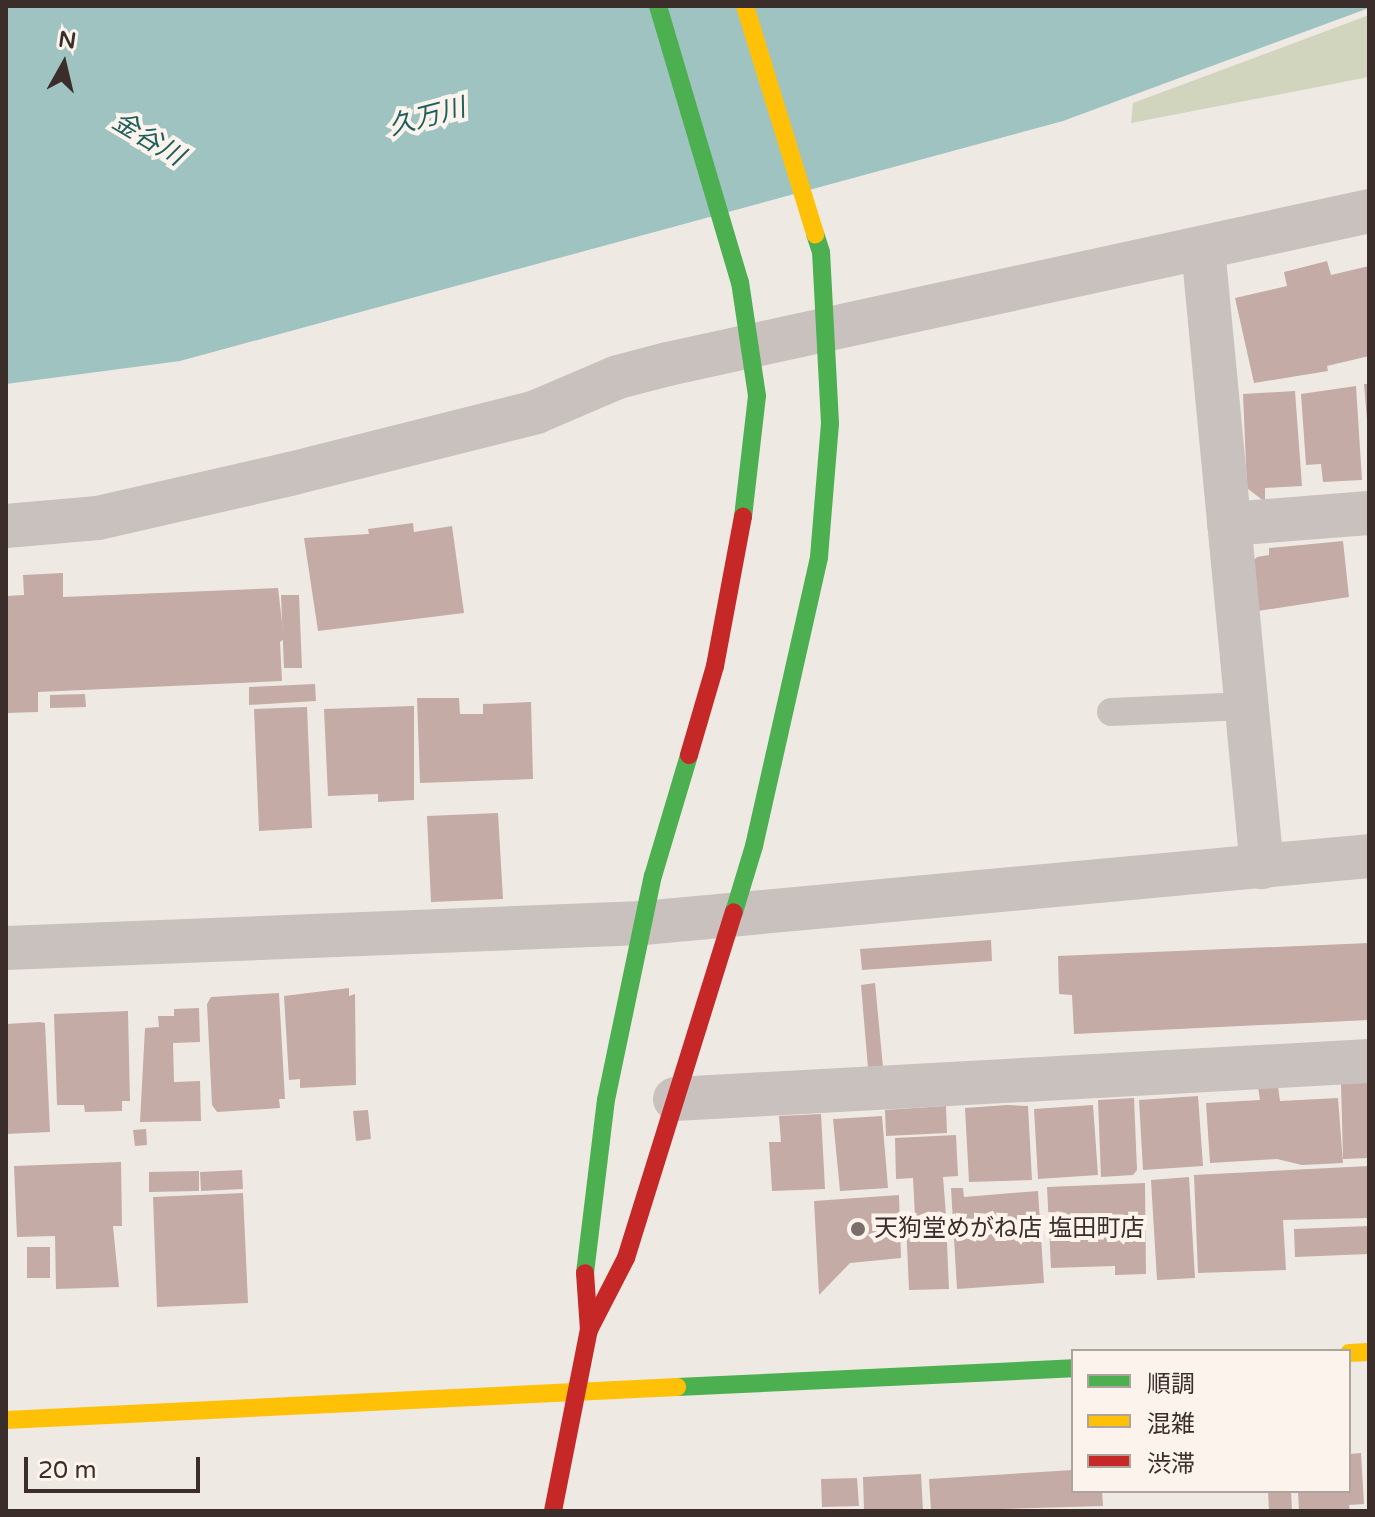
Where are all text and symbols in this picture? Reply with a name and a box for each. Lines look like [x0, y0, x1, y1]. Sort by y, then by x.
north arrow [24, 24, 104, 104]
text: N [57, 26, 78, 54]
water label: 久万川 [385, 92, 469, 142]
water label: 金谷川 [107, 106, 189, 172]
place label: 天狗堂めがね店 塩田町店 [874, 1215, 1144, 1243]
marker: 天狗堂めがね店 塩田町店 [849, 1220, 867, 1238]
legend [1071, 1349, 1351, 1493]
text: 順調 [1147, 1370, 1195, 1399]
text: 混雑 [1147, 1410, 1195, 1439]
scale bar [28, 1441, 204, 1491]
text: 渋滞 [1147, 1450, 1195, 1479]
text: 20 m [38, 1456, 96, 1485]

